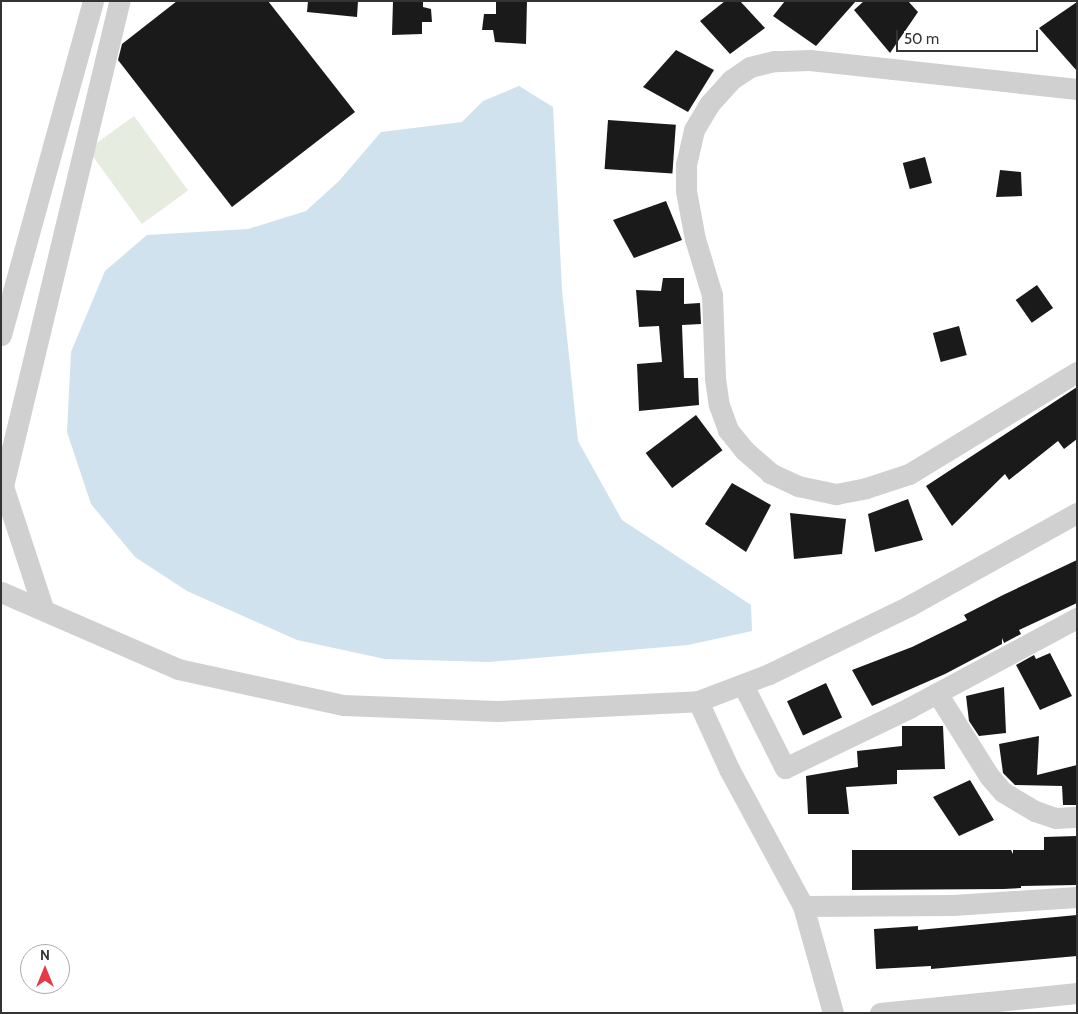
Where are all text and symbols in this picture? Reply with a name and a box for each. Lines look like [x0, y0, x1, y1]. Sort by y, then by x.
scale bar [898, 20, 1040, 52]
text: 50 m [904, 30, 939, 48]
north arrow [20, 944, 70, 994]
text: N [40, 946, 50, 964]

